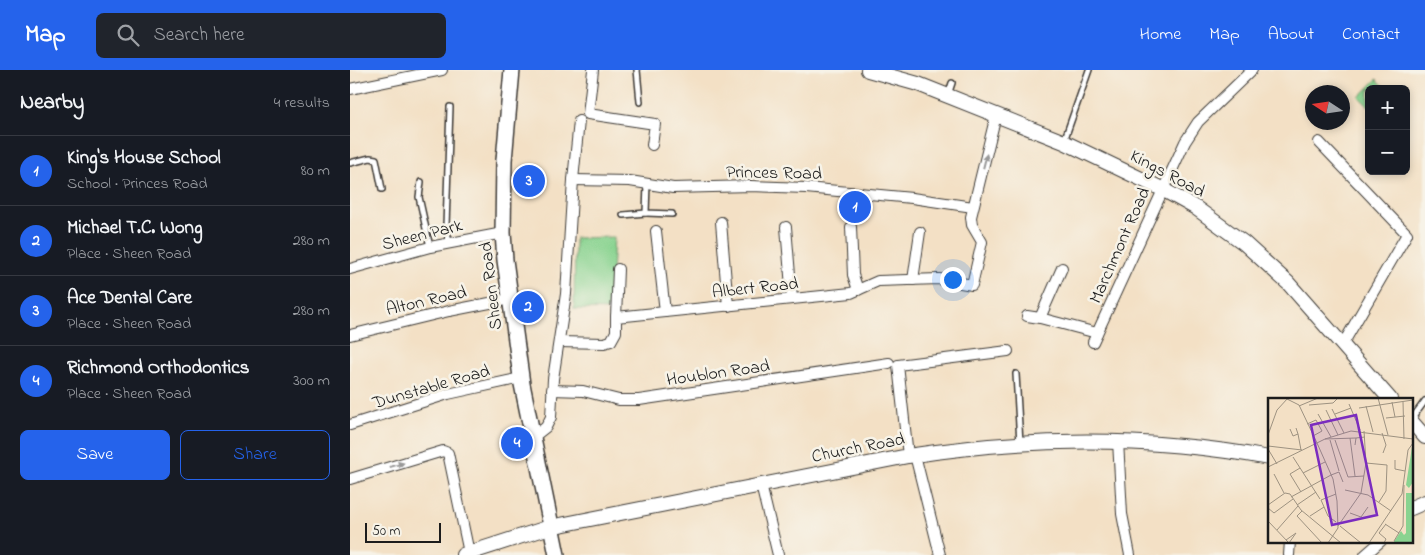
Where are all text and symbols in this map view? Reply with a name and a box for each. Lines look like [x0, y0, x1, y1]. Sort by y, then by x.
search box [96, 13, 446, 58]
text: Map [25, 18, 66, 53]
icon: search [114, 21, 142, 49]
text: Search here [154, 22, 245, 49]
text: Home [1140, 22, 1181, 48]
text: Map [1209, 22, 1240, 48]
text: About [1268, 22, 1314, 48]
text: Contact [1342, 22, 1400, 48]
north arrow [1305, 85, 1350, 130]
map controls [1365, 85, 1410, 175]
button: + [1365, 85, 1410, 130]
text: Nearby [20, 88, 84, 118]
text: 4 results [274, 91, 330, 115]
button: − [1365, 130, 1410, 175]
street label: Kings Road [1124, 144, 1209, 206]
text: King's House School [67, 145, 221, 172]
one-way arrow [981, 153, 989, 168]
text: 1 [33, 159, 39, 183]
text: 80 m [301, 159, 330, 183]
street label: Princes Road [726, 160, 822, 188]
pin: 3 [513, 162, 545, 200]
text: School · Princes Road [67, 172, 207, 196]
street label: Marchmont Road [1084, 184, 1158, 308]
pin: 1 [839, 188, 871, 226]
street label: Sheen Park [379, 213, 466, 258]
text: Michael T.C. Wong [67, 215, 202, 242]
text: 2 [32, 229, 40, 253]
text: 280 m [293, 229, 330, 253]
street label: Sheen Road [474, 240, 510, 331]
text: Place · Sheen Road [67, 242, 191, 266]
your location [940, 267, 966, 293]
street label: Albert Road [711, 272, 800, 306]
street label: Alton Road [384, 280, 469, 324]
text: Ace Dental Care [67, 285, 192, 312]
pin: 2 [512, 288, 544, 326]
text: 3 [33, 299, 39, 323]
text: 280 m [293, 299, 330, 323]
text: Place · Sheen Road [67, 312, 191, 336]
street label: Houblon Road [665, 354, 772, 394]
text: Richmond Orthodontics [67, 355, 249, 382]
street label: Dunstable Road [369, 359, 493, 417]
text: 4 [33, 369, 39, 393]
text: 300 m [293, 369, 330, 393]
text: Place · Sheen Road [67, 382, 191, 406]
inset map [1268, 398, 1412, 542]
pin: 4 [501, 424, 533, 462]
street label: Church Road [810, 427, 907, 471]
button: Save [20, 430, 170, 480]
button: Share [180, 430, 330, 480]
one-way arrow [389, 460, 404, 468]
scale bar [365, 520, 441, 543]
text: 50 m [372, 521, 400, 542]

